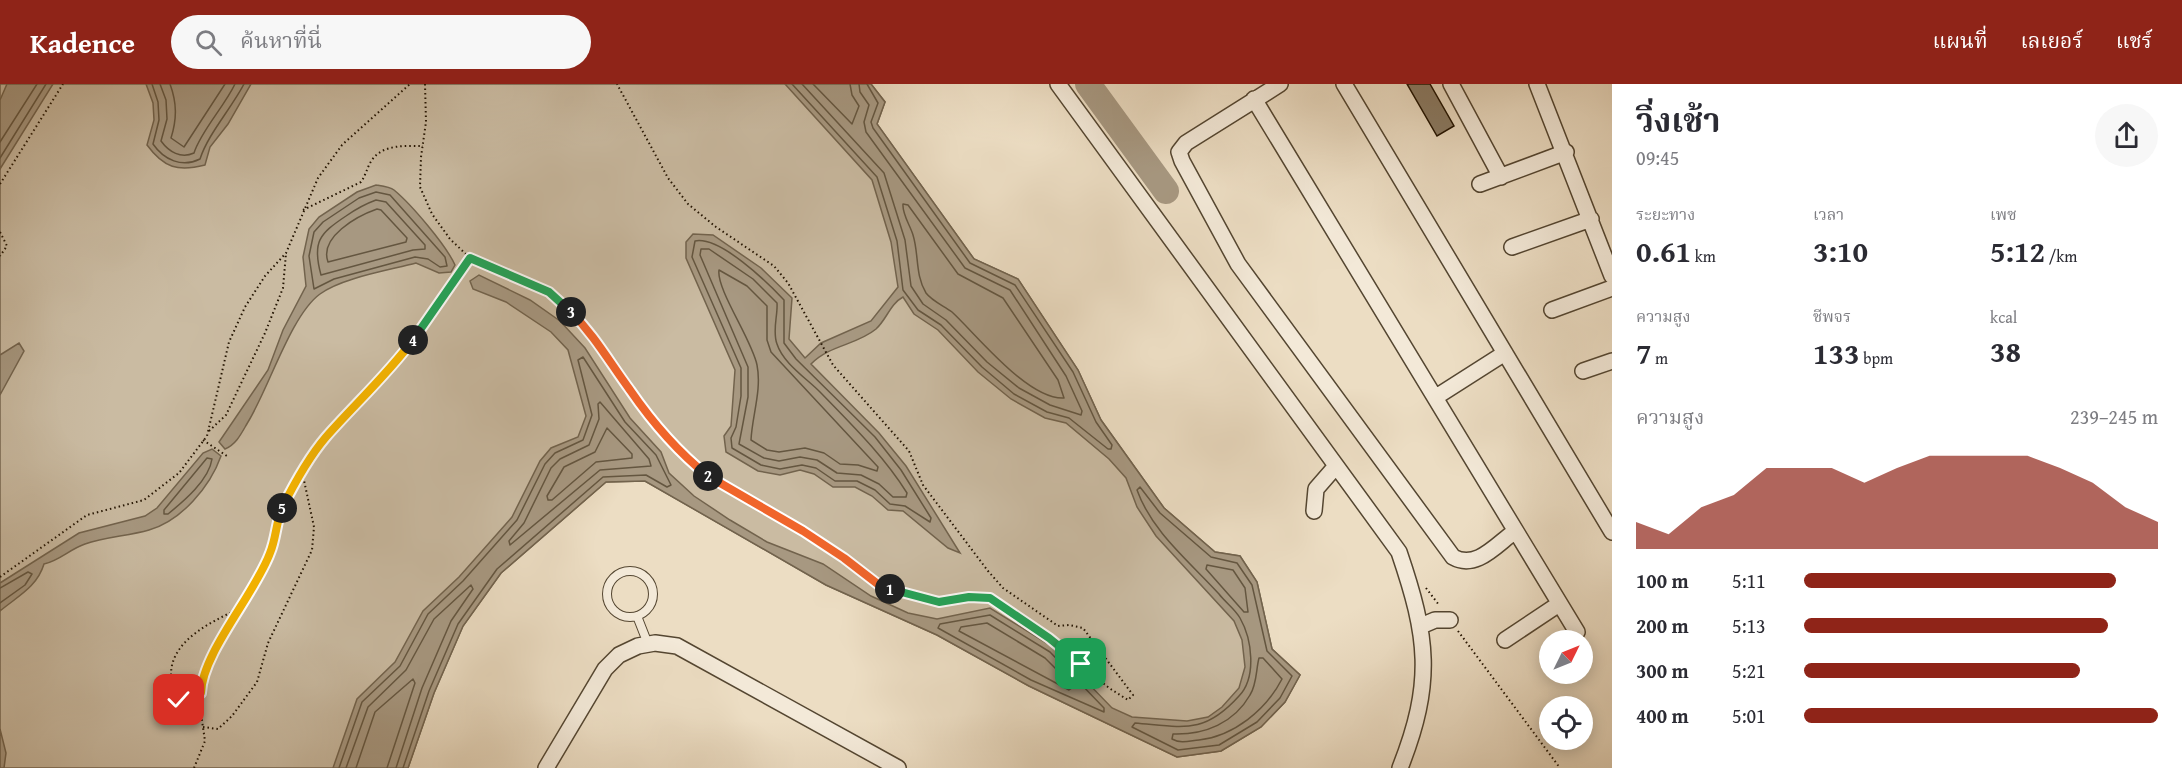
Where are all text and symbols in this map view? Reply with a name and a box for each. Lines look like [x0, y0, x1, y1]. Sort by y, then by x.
search box [171, 15, 591, 69]
text: Kadence [30, 22, 135, 63]
text: ค้นหาที่นี่ [240, 24, 322, 56]
text: แผนที่ [1933, 25, 1988, 56]
text: เลเยอร์ [2021, 25, 2083, 56]
text: แชร์ [2116, 25, 2152, 56]
icon: search [192, 26, 225, 59]
text: วิ่งเช้า [1636, 96, 1721, 144]
button: share [2095, 104, 2158, 167]
text: 09:45 [1636, 143, 1679, 172]
text: ระยะทาง [1636, 202, 1695, 226]
text: เวลา [1813, 202, 1844, 226]
text: เพซ [1990, 202, 2017, 226]
text: 0.61 [1636, 229, 1691, 273]
text: 3:10 [1813, 229, 1868, 273]
text: 5:12 [1990, 229, 2045, 273]
text: km [1691, 244, 1716, 268]
text: /km [2045, 244, 2077, 268]
pin: 3 [556, 297, 586, 327]
text: 3 [567, 300, 575, 324]
text: ความสูง [1636, 304, 1691, 328]
text: ชีพจร [1813, 304, 1851, 328]
text: kcal [1990, 305, 2017, 329]
pin: 4 [398, 325, 428, 355]
text: 4 [409, 328, 417, 352]
text: 38 [1990, 329, 2021, 373]
text: 7 [1636, 331, 1652, 375]
text: 133 [1813, 331, 1860, 375]
text: m [1652, 346, 1668, 370]
text: bpm [1860, 346, 1893, 370]
text: ความสูง [1636, 402, 1704, 431]
text: 239–245 m [2070, 402, 2158, 431]
pin: 2 [693, 461, 723, 491]
text: 2 [704, 464, 712, 488]
pin: 5 [267, 493, 297, 523]
text: 5 [278, 496, 286, 520]
text: 100 m [1636, 566, 1689, 595]
text: 5:11 [1732, 566, 1766, 595]
pin: 1 [875, 574, 905, 604]
text: 1 [886, 577, 894, 601]
text: 200 m [1636, 611, 1689, 640]
text: 5:13 [1732, 611, 1766, 640]
north arrow [1539, 630, 1593, 684]
map controls [1539, 630, 1593, 750]
pin [1055, 638, 1106, 689]
icon: arrive [1064, 647, 1097, 680]
text: 300 m [1636, 656, 1689, 685]
text: 5:21 [1732, 656, 1766, 685]
pin [153, 674, 204, 725]
icon: check [162, 683, 195, 716]
button: locate [1539, 696, 1593, 750]
text: 400 m [1636, 701, 1689, 730]
text: 5:01 [1732, 701, 1766, 730]

